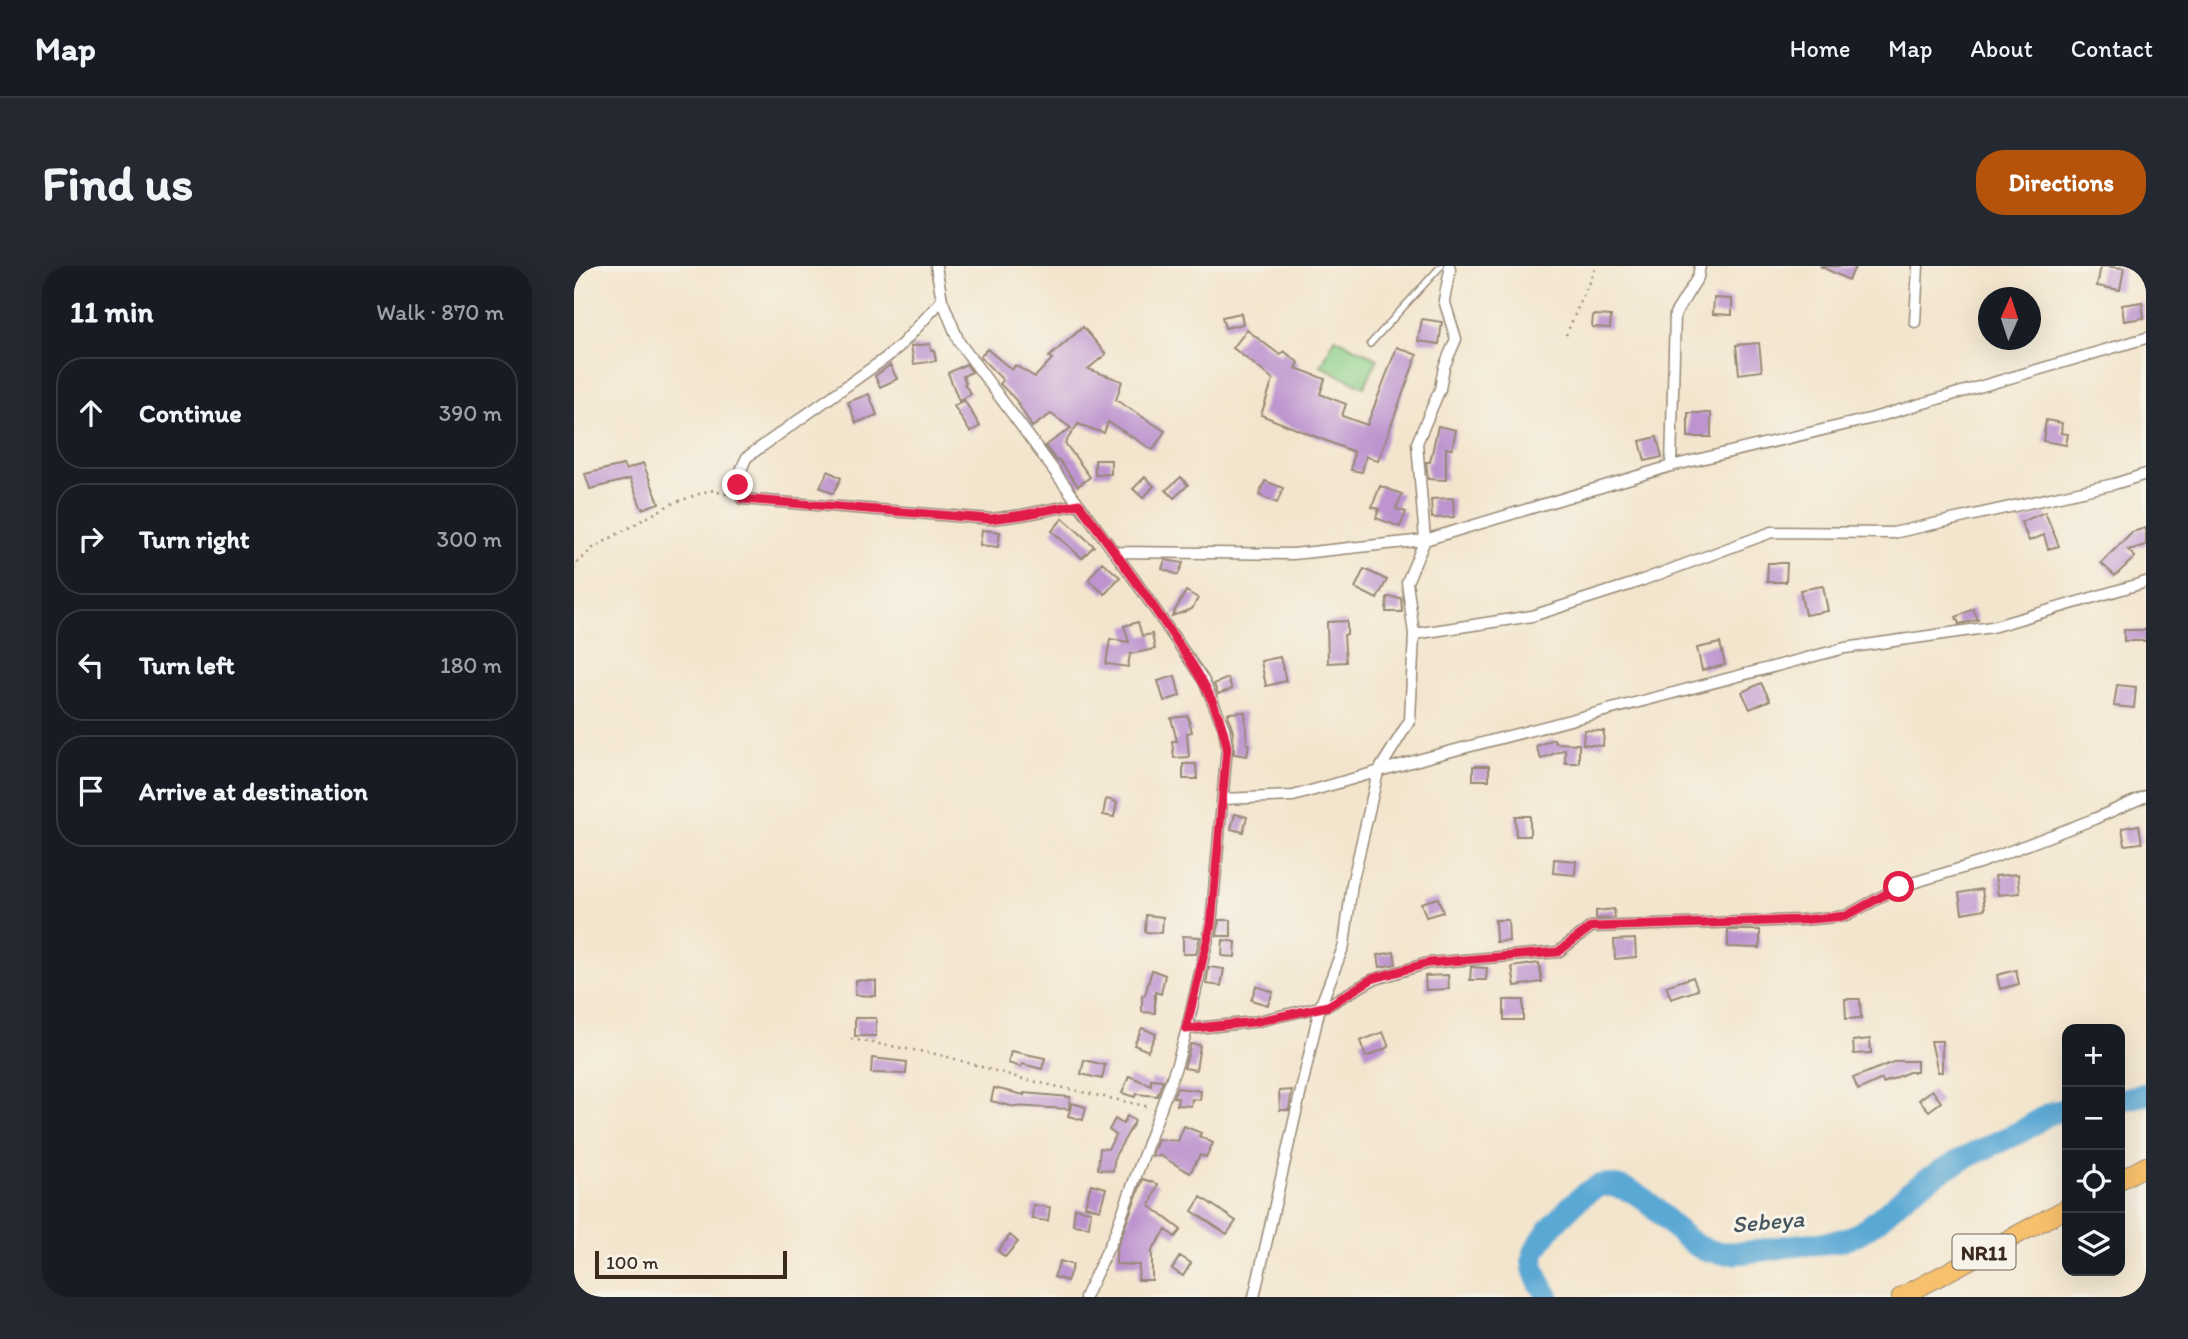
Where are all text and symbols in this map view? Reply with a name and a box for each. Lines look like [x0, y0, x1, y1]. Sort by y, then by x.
text: Map [35, 29, 96, 68]
text: Home [1790, 34, 1850, 63]
text: Map [1888, 34, 1932, 63]
text: About [1970, 34, 2033, 63]
text: Contact [2071, 34, 2153, 63]
button: Directions [1976, 150, 2146, 215]
text: Find us [42, 153, 193, 212]
north arrow [1978, 287, 2041, 350]
text: 11 min [70, 293, 154, 330]
text: Walk · 870 m [376, 298, 504, 326]
icon: ahead [72, 394, 110, 432]
text: Continue [139, 397, 242, 429]
text: 390 m [439, 399, 502, 427]
route end [722, 469, 753, 500]
icon: right [72, 520, 110, 558]
text: Turn right [139, 523, 250, 555]
text: 300 m [437, 525, 502, 553]
icon: left [72, 646, 110, 684]
text: Turn left [139, 649, 235, 681]
text: 180 m [440, 651, 502, 679]
icon: arrive [72, 772, 110, 810]
text: Arrive at destination [139, 775, 368, 807]
route start [1883, 871, 1914, 902]
map controls [2062, 1024, 2125, 1276]
button: + [2062, 1024, 2125, 1087]
button: − [2062, 1087, 2125, 1150]
button: locate [2062, 1150, 2125, 1213]
water label: Sebeya [1731, 1203, 1806, 1239]
button: layers [2062, 1213, 2125, 1276]
road number: NR11 [1952, 1234, 2016, 1270]
scale bar [595, 1248, 788, 1280]
text: 100 m [606, 1251, 658, 1274]

